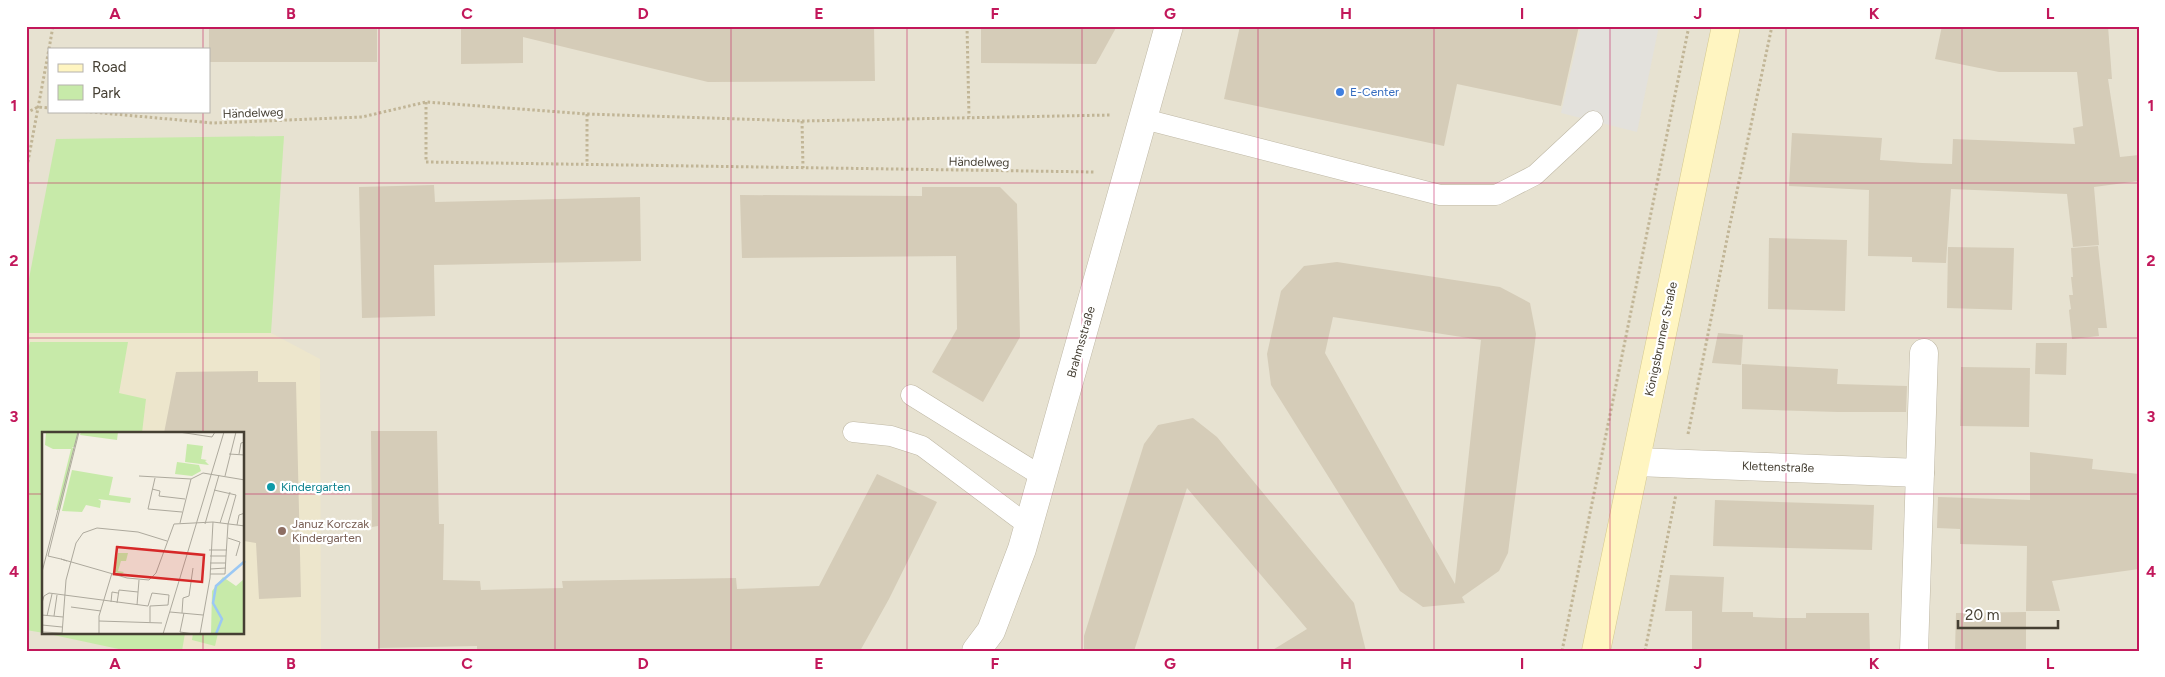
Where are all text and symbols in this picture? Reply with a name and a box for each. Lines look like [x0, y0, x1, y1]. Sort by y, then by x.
text: A [109, 4, 121, 23]
text: B [286, 4, 296, 23]
text: C [461, 4, 473, 23]
text: D [637, 4, 649, 23]
text: E [814, 4, 824, 23]
text: F [991, 4, 1000, 23]
text: G [1164, 4, 1176, 23]
text: H [1340, 4, 1352, 23]
text: I [1520, 4, 1524, 23]
text: J [1694, 4, 1702, 23]
text: K [1869, 4, 1880, 23]
text: L [2046, 4, 2055, 23]
legend [48, 48, 210, 112]
text: Road [92, 58, 127, 76]
text: Park [92, 84, 121, 102]
place label: E-Center [1350, 85, 1399, 99]
marker: E-Center [1334, 86, 1346, 98]
text: 1 [11, 96, 17, 115]
text: 1 [2148, 96, 2154, 115]
street label: Händelweg [222, 105, 284, 121]
street label: Händelweg [948, 154, 1010, 170]
text: 2 [9, 251, 19, 270]
text: 2 [2146, 251, 2156, 270]
street label: Königsbrunner Straße [1642, 280, 1680, 397]
street label: Brahmsstraße [1064, 304, 1098, 379]
text: 3 [10, 407, 19, 426]
text: 3 [2147, 407, 2156, 426]
inset map [42, 432, 245, 634]
street label: Klettenstraße [1742, 459, 1815, 475]
place label: Kindergarten [281, 480, 351, 494]
marker: Kindergarten [265, 481, 277, 493]
place label: Januz Korczak Kindergarten [292, 517, 369, 545]
marker: Januz Korczak Kindergarten [276, 525, 288, 537]
text: 4 [9, 562, 19, 581]
text: 4 [2146, 562, 2156, 581]
scale bar [1958, 597, 2058, 629]
text: 20 m [1965, 606, 1999, 624]
text: A [109, 654, 121, 673]
text: B [286, 654, 296, 673]
text: C [461, 654, 473, 673]
text: D [637, 654, 649, 673]
text: E [814, 654, 824, 673]
text: F [991, 654, 1000, 673]
text: G [1164, 654, 1176, 673]
text: H [1340, 654, 1352, 673]
text: I [1520, 654, 1524, 673]
text: J [1694, 654, 1702, 673]
text: K [1869, 654, 1880, 673]
text: L [2046, 654, 2055, 673]

